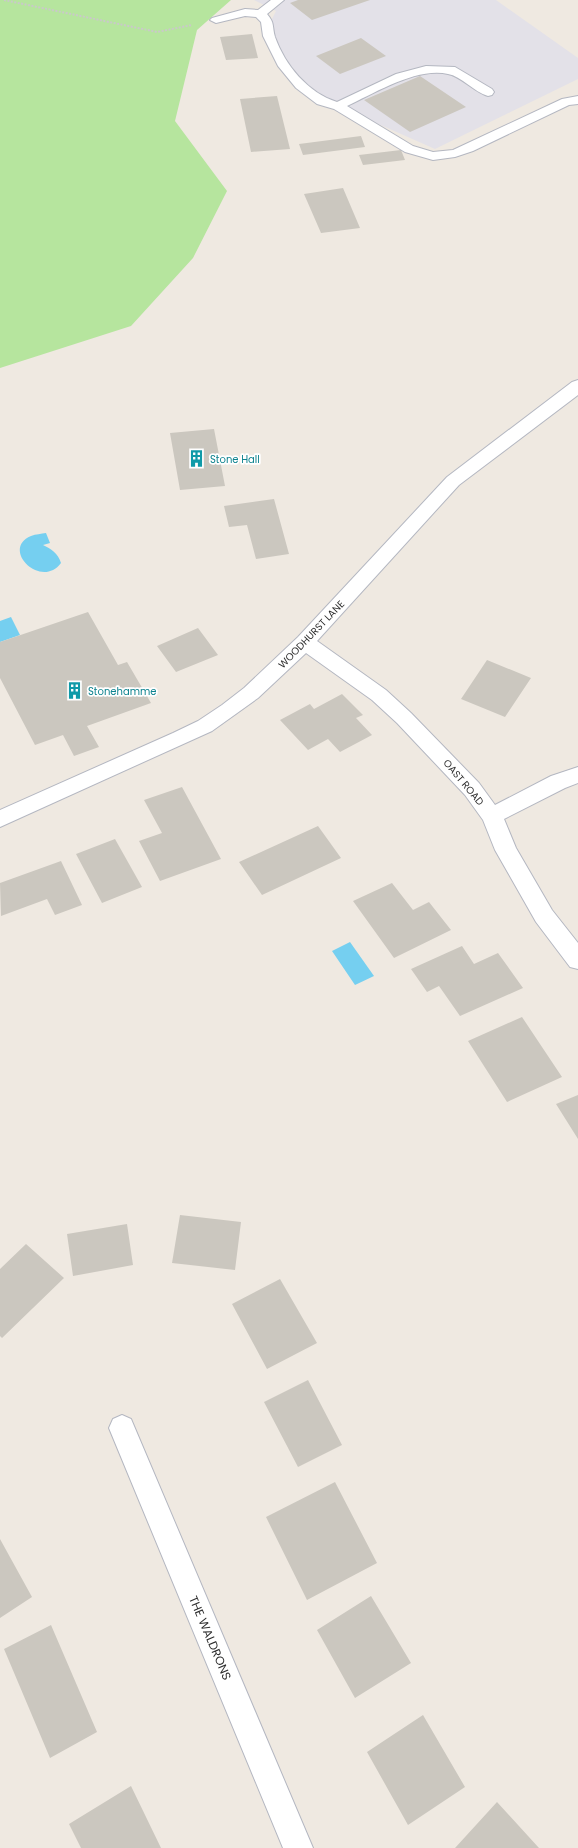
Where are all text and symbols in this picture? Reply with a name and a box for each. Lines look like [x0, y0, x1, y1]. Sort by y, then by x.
building icon: Stone Hall [187, 449, 207, 469]
place label: Stone Hall [210, 452, 260, 467]
street label: WOODHURST LANE [275, 597, 348, 672]
building icon: Stonehamme [65, 681, 85, 701]
place label: Stonehamme [88, 684, 156, 699]
street label: OAST ROAD [440, 756, 487, 809]
street label: THE WALDRONS [185, 1593, 236, 1682]

